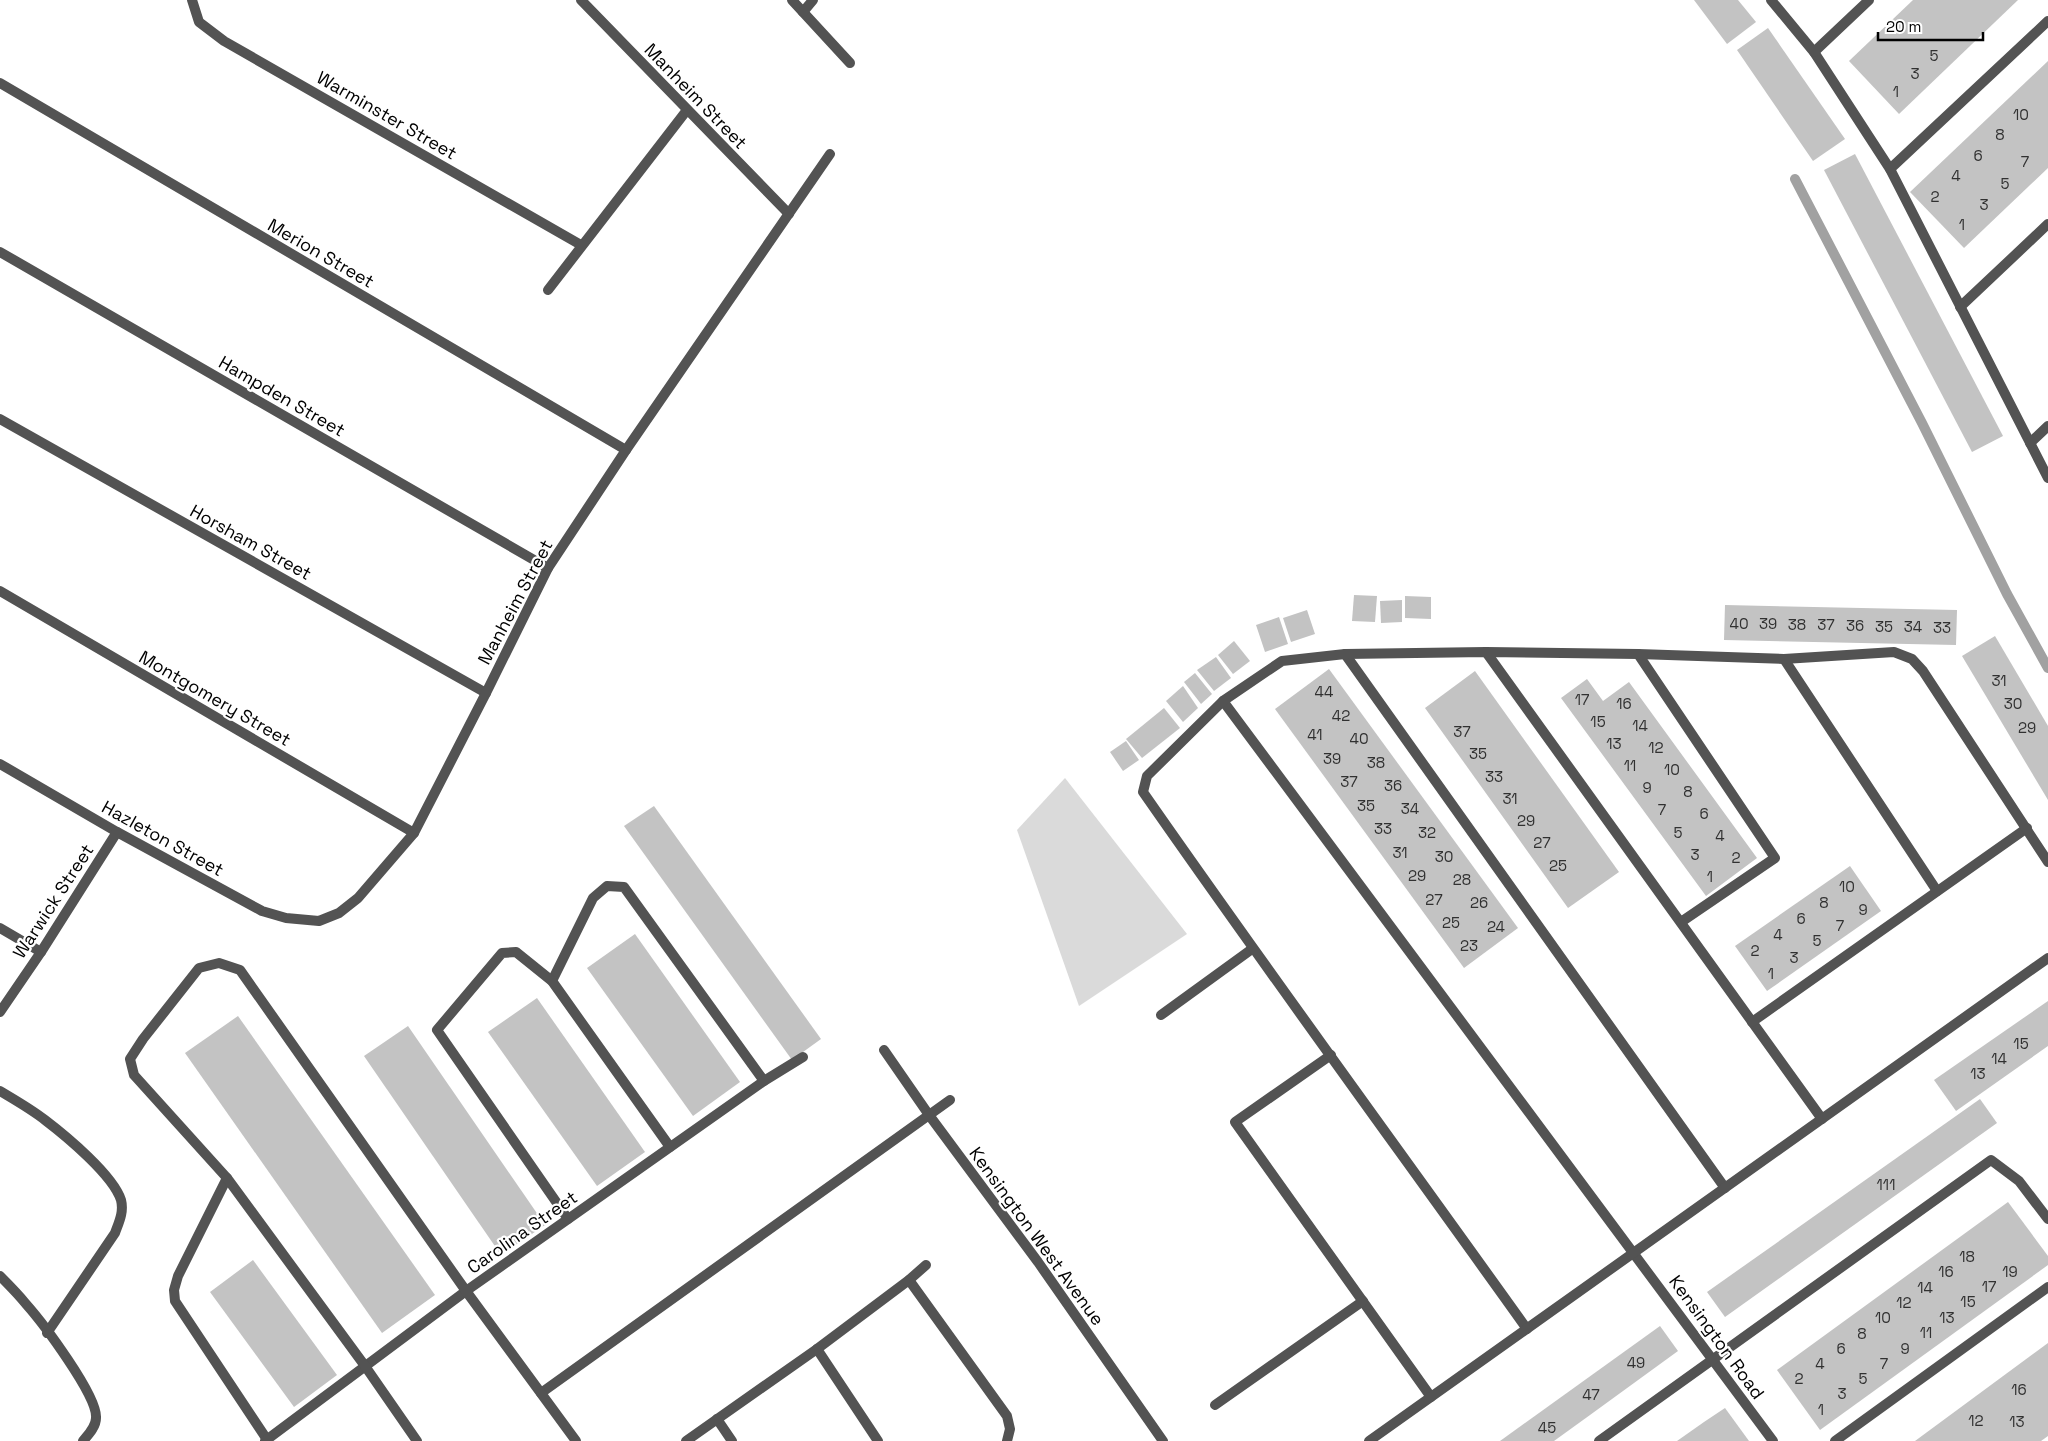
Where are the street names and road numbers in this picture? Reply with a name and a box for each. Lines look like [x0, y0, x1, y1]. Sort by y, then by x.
street label: Manheim Street [640, 38, 752, 154]
street label: Warminster Street [313, 66, 461, 164]
street label: Merion Street [264, 213, 378, 293]
street label: Hampden Street [215, 351, 349, 441]
street label: Horsham Street [186, 499, 316, 585]
street label: Manheim Street [472, 536, 558, 668]
street label: Montgomery Street [135, 645, 295, 751]
street label: Hazleton Street [98, 795, 228, 881]
street label: Warwick Street [8, 840, 98, 962]
street label: Kensington West Avenue [964, 1142, 1110, 1330]
street label: Carolina Street [462, 1185, 582, 1279]
street label: Kensington Road [1664, 1270, 1770, 1404]

